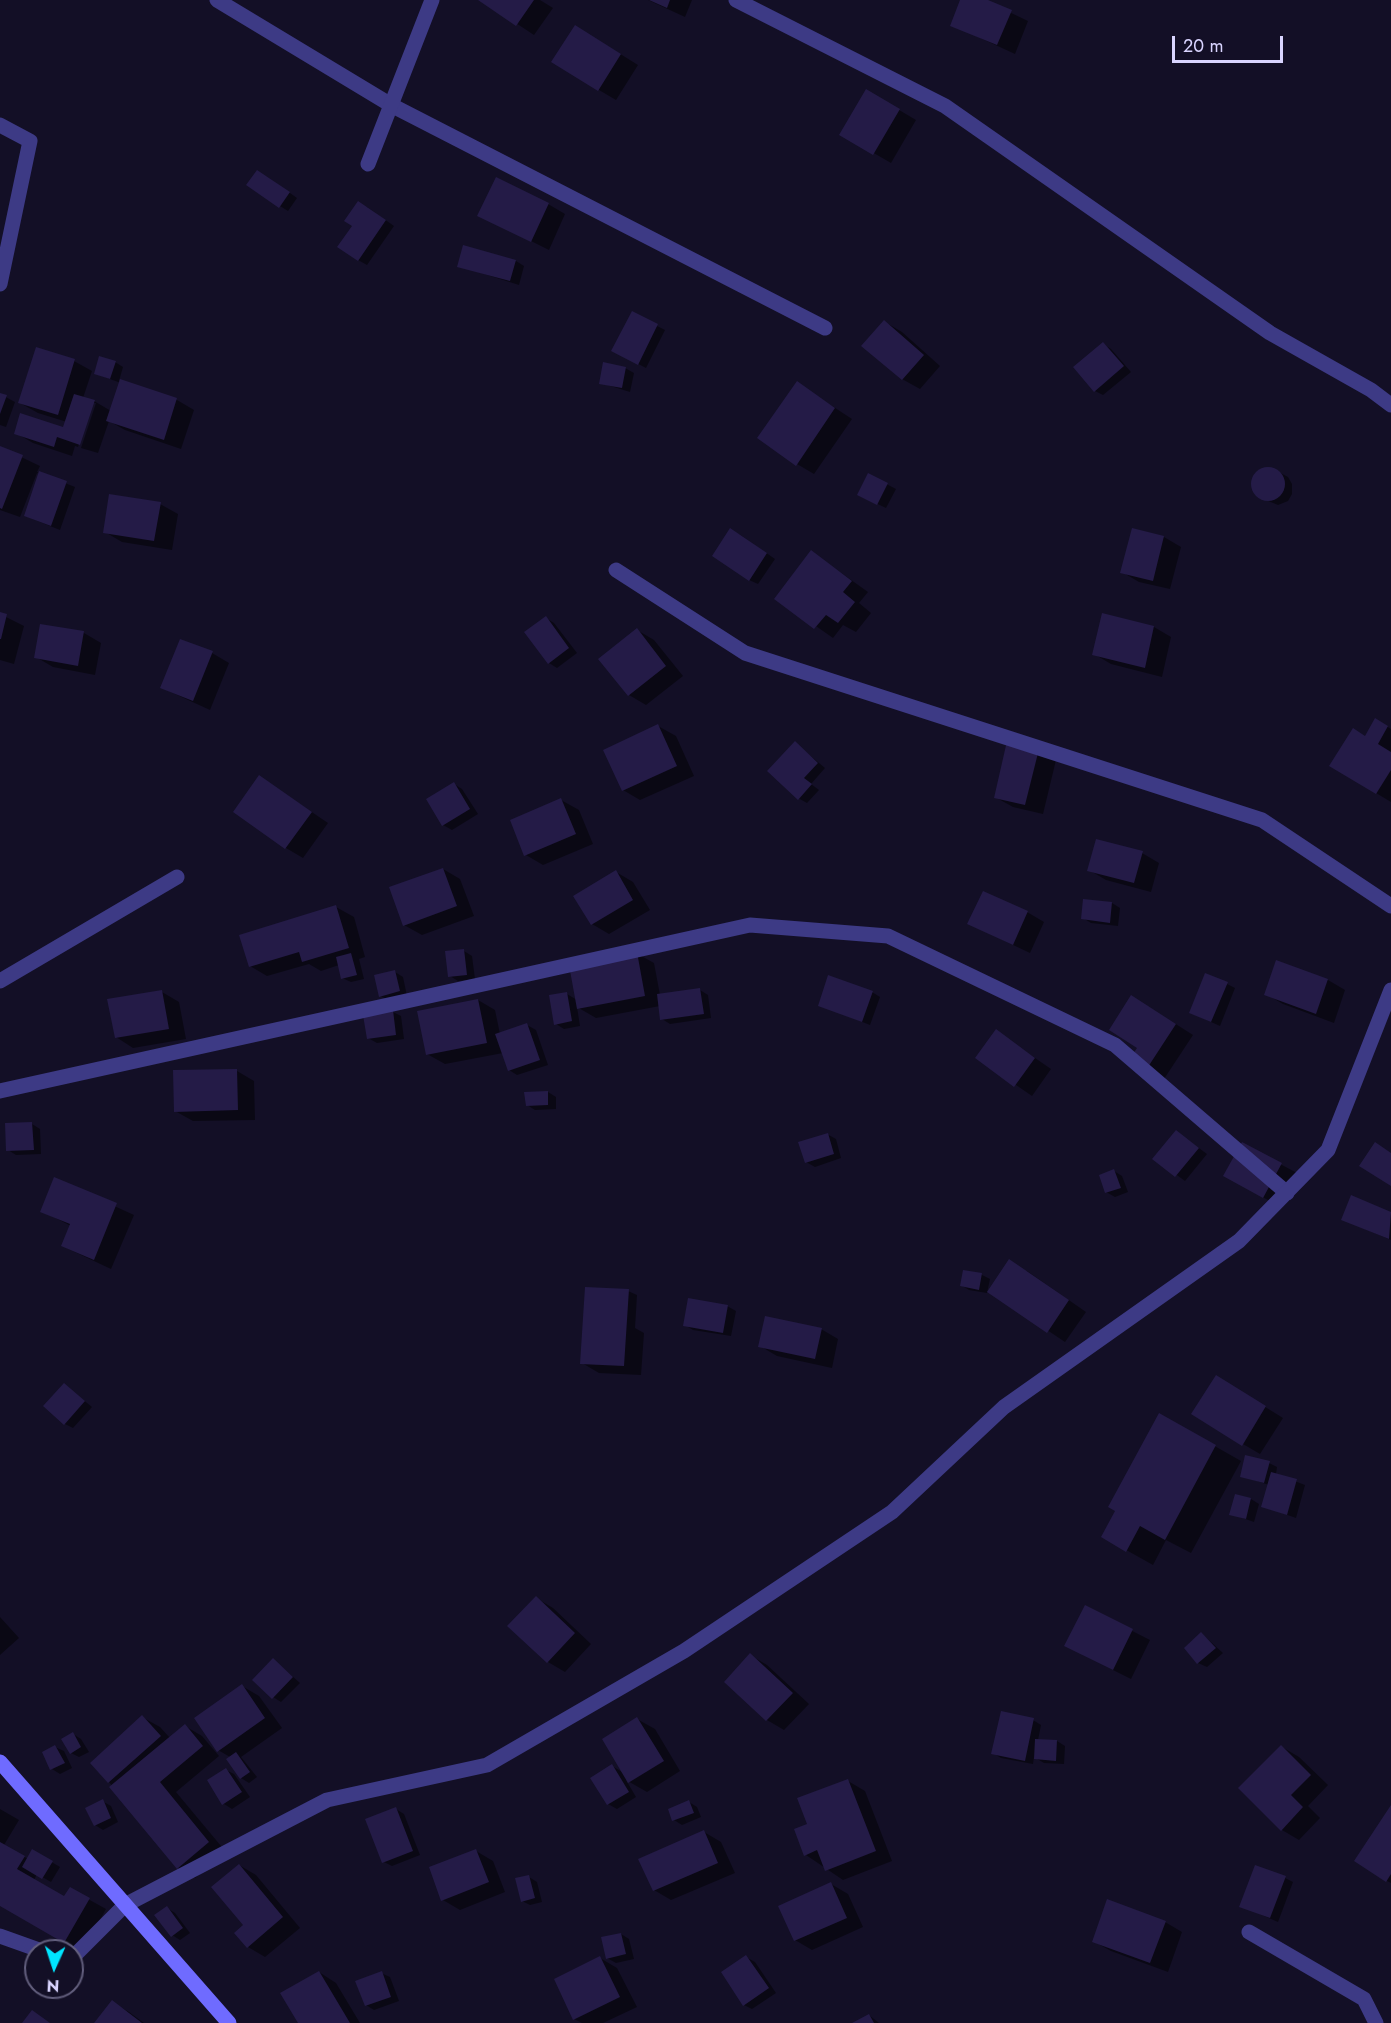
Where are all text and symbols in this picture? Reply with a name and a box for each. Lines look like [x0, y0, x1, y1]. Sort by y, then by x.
scale bar [1175, 24, 1286, 62]
text: 20 m [1183, 33, 1223, 59]
north arrow [24, 1939, 84, 1999]
text: N [46, 1974, 60, 1997]

